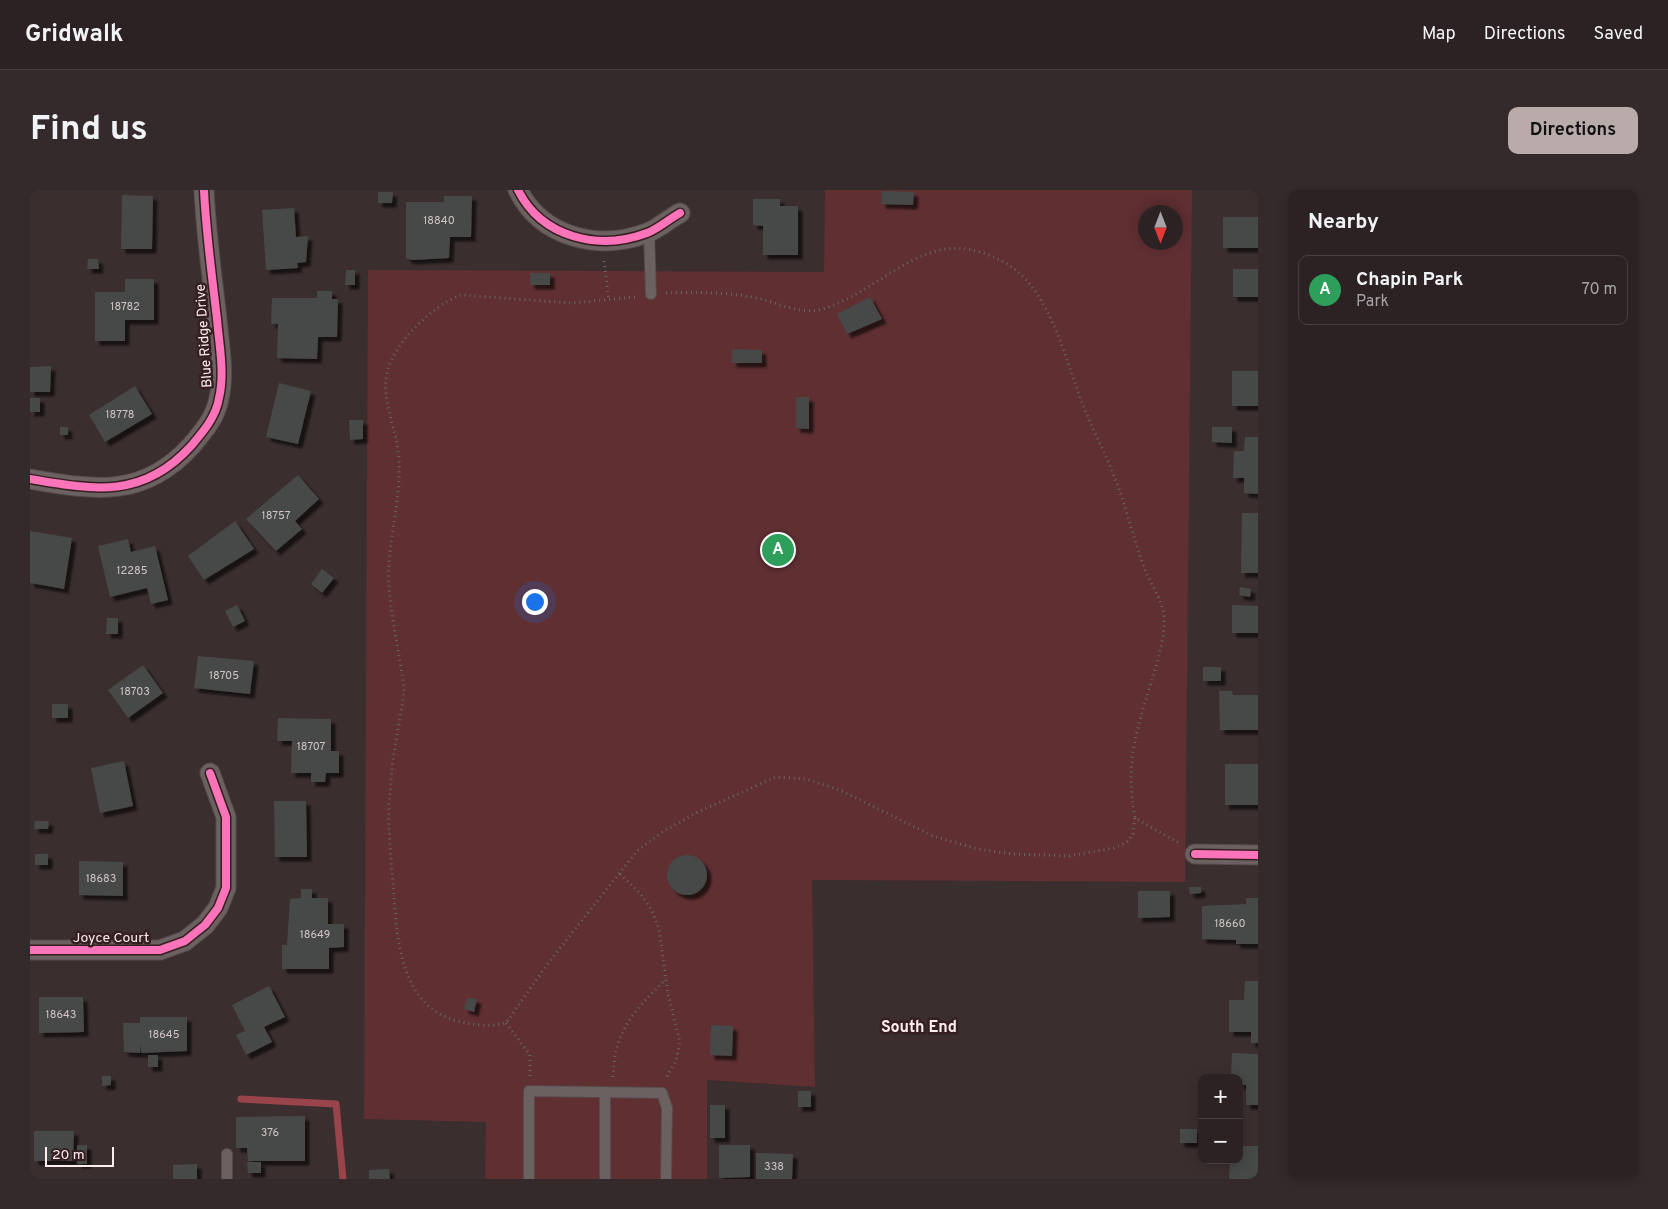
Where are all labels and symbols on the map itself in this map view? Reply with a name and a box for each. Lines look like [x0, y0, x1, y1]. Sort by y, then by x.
north arrow [1138, 205, 1183, 250]
house number: 18840 [423, 214, 455, 228]
street label: Blue Ridge Drive [192, 283, 217, 388]
house number: 18782 [110, 300, 140, 314]
house number: 18778 [106, 408, 134, 422]
house number: 18757 [262, 509, 291, 523]
pin: A [762, 531, 794, 569]
house number: 12285 [116, 564, 148, 578]
your location [522, 589, 548, 615]
house number: 18705 [209, 669, 239, 683]
house number: 18703 [120, 685, 150, 699]
house number: 18707 [297, 740, 326, 754]
house number: 18683 [86, 872, 116, 886]
house number: 18660 [1214, 917, 1246, 931]
house number: 18649 [300, 928, 330, 942]
street label: Joyce Court [73, 930, 149, 947]
house number: 18643 [46, 1008, 76, 1022]
district label: South End [881, 1018, 957, 1038]
house number: 18645 [148, 1028, 180, 1042]
house number: 376 [261, 1126, 279, 1140]
scale bar [45, 1144, 114, 1167]
house number: 338 [764, 1160, 784, 1174]

